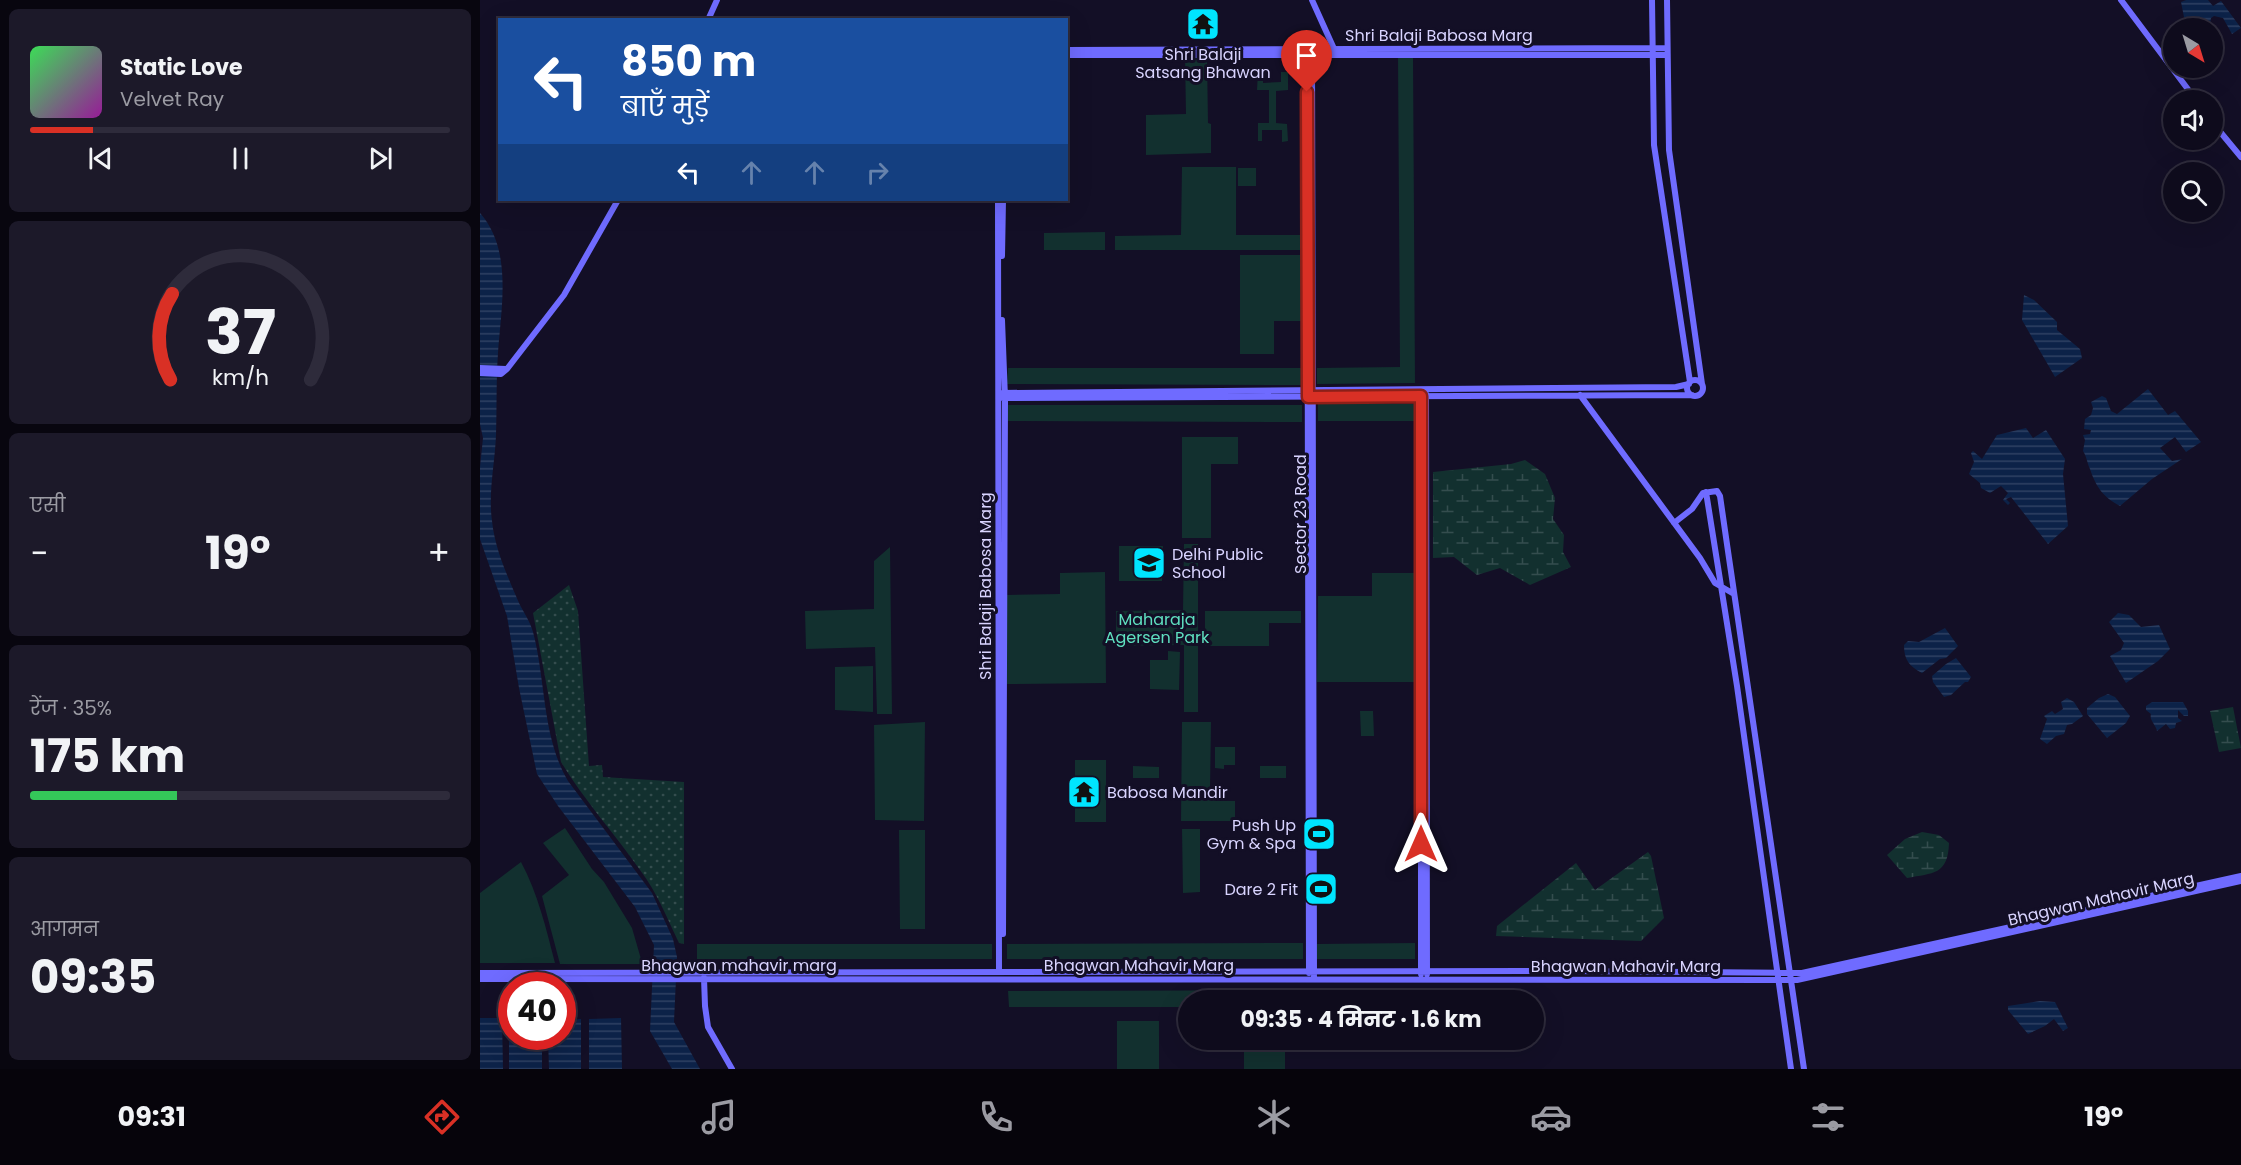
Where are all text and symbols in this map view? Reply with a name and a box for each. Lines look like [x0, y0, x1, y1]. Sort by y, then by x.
temple icon: Shri Balaji Satsang Bhawan [1185, 6, 1221, 42]
north arrow [2163, 18, 2223, 78]
map controls [2163, 18, 2223, 222]
street label: Shri Balaji Babosa Marg [1345, 24, 1533, 47]
pin [1281, 30, 1332, 92]
text: 850 m [621, 32, 756, 91]
icon: arrive [1290, 39, 1323, 72]
icon: left [522, 42, 600, 120]
place label: Shri Balaji Satsang Bhawan [1135, 43, 1271, 84]
text: Static Love [120, 52, 243, 83]
text: Velvet Ray [120, 85, 224, 113]
text: बाएँ मुड़ें [621, 88, 709, 125]
button: sound [2163, 90, 2223, 150]
icon: previous [84, 142, 117, 175]
icon: pause [224, 142, 257, 175]
icon: next [364, 142, 397, 175]
icon: left [672, 156, 705, 189]
icon: ahead [735, 156, 768, 189]
icon: ahead [798, 156, 831, 189]
icon: right [861, 156, 894, 189]
button: search [2163, 162, 2223, 222]
text: 37 [204, 288, 276, 376]
text: km/h [211, 362, 269, 393]
street label: Sector 23 Road [1289, 454, 1312, 574]
text: एसी [30, 491, 65, 519]
street label: Shri Balaji Babosa Marg [974, 492, 997, 680]
text: 19° [205, 522, 271, 585]
text: − [30, 530, 48, 577]
text: + [427, 530, 450, 577]
place label: Delhi Public School [1172, 543, 1264, 584]
school or university icon: Delhi Public School [1131, 545, 1167, 581]
park label: Maharaja Agersen Park [1105, 608, 1210, 649]
text: रेंज · 35% [30, 694, 112, 722]
text: 175 km [30, 725, 185, 788]
temple icon: Babosa Mandir [1066, 774, 1102, 810]
place label: Babosa Mandir [1107, 781, 1228, 804]
position arrow [1389, 812, 1453, 876]
place label: Push Up Gym & Spa [1207, 814, 1296, 855]
sports icon: Push Up Gym & Spa [1301, 816, 1337, 852]
street label: Bhagwan Mahavir Marg [2006, 866, 2196, 932]
sports icon: Dare 2 Fit [1303, 871, 1339, 907]
place label: Dare 2 Fit [1224, 878, 1298, 901]
text: आगमन [30, 915, 99, 943]
text: 09:35 [30, 946, 156, 1009]
street label: Bhagwan mahavir marg [641, 954, 837, 977]
street label: Bhagwan Mahavir Marg [1044, 954, 1234, 977]
street label: Bhagwan Mahavir Marg [1531, 955, 1721, 978]
speed limit sign: 40 [498, 972, 576, 1050]
text: 09:35 · 4 मिनट · 1.6 km [1240, 1004, 1482, 1035]
icon: directions [421, 1096, 463, 1138]
icon: music [698, 1096, 740, 1138]
icon: phone [975, 1096, 1017, 1138]
icon: climate [1253, 1096, 1295, 1138]
icon: car [1530, 1096, 1572, 1138]
icon: filters [1807, 1096, 1849, 1138]
text: 09:31 [118, 1098, 186, 1135]
text: 19° [2084, 1098, 2123, 1135]

